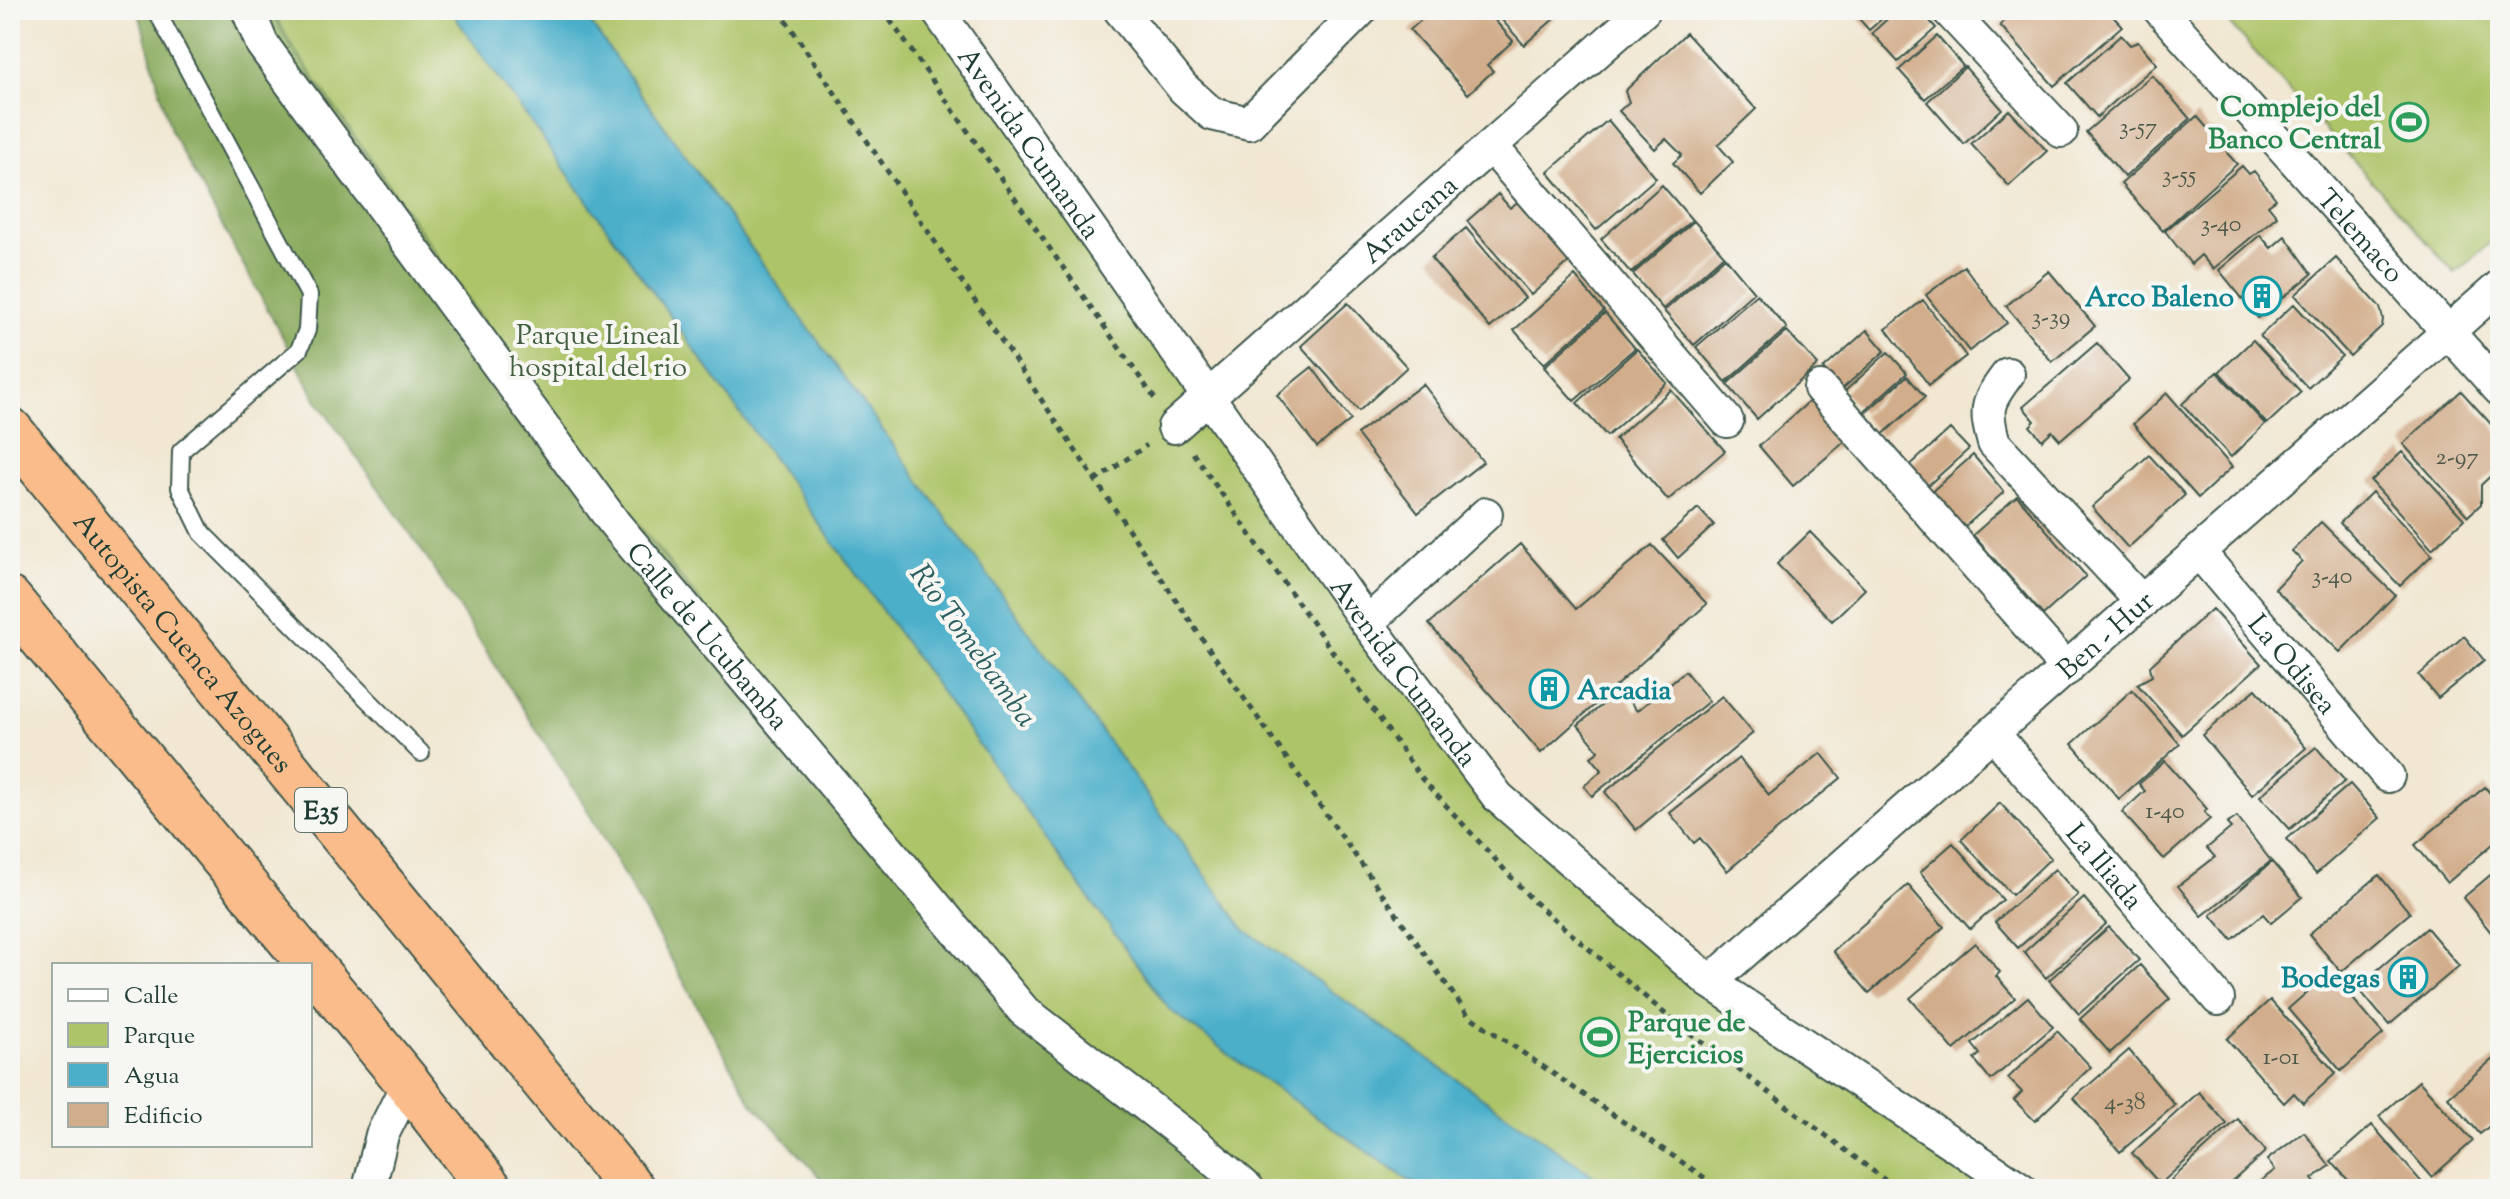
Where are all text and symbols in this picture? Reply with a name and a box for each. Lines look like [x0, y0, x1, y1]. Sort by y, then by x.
street label: Avenida Cumanda [946, 40, 1109, 249]
place label: Complejo del Banco Central [2208, 89, 2381, 161]
sports icon: Complejo del Banco Central [2388, 101, 2430, 143]
house number: 3-57 [2119, 111, 2157, 145]
house number: 3-55 [2162, 159, 2196, 193]
street label: Araucana [1354, 167, 1468, 274]
street label: Telemaco [2306, 181, 2412, 293]
house number: 3-40 [2200, 208, 2242, 242]
building icon: Arco Baleno [2241, 275, 2283, 317]
place label: Arco Baleno [2085, 279, 2234, 319]
house number: 3-39 [2032, 301, 2070, 335]
park label: Parque Lineal hospital del rio [509, 317, 687, 389]
house number: 2-97 [2435, 441, 2479, 475]
street label: Autopista Cuenca Azogues [62, 505, 301, 783]
street label: Calle de Ucubamba [616, 535, 797, 740]
water label: Río Tomebamba [898, 556, 1046, 737]
house number: 3-40 [2311, 560, 2353, 594]
street label: Avenida Cumanda [1318, 571, 1486, 776]
street label: Ben - Hur [2049, 582, 2164, 690]
street label: La Odisea [2237, 607, 2345, 725]
building icon: Arcadia [1528, 668, 1570, 710]
place label: Arcadia [1577, 672, 1672, 712]
road number: E35 [295, 788, 347, 832]
house number: 1-40 [2145, 795, 2185, 829]
street label: La Iliada [2055, 816, 2151, 920]
building icon: Bodegas [2387, 956, 2429, 998]
place label: Bodegas [2281, 960, 2380, 1000]
legend [52, 963, 312, 1147]
text: Calle [124, 980, 178, 1014]
place label: Parque de Ejercicios [1628, 1004, 1746, 1076]
sports icon: Parque de Ejercicios [1579, 1016, 1621, 1058]
text: Parque [124, 1020, 195, 1054]
house number: 1-01 [2263, 1041, 2299, 1075]
text: Agua [124, 1060, 180, 1094]
house number: 4-38 [2104, 1086, 2146, 1120]
text: Edificio [124, 1100, 203, 1134]

